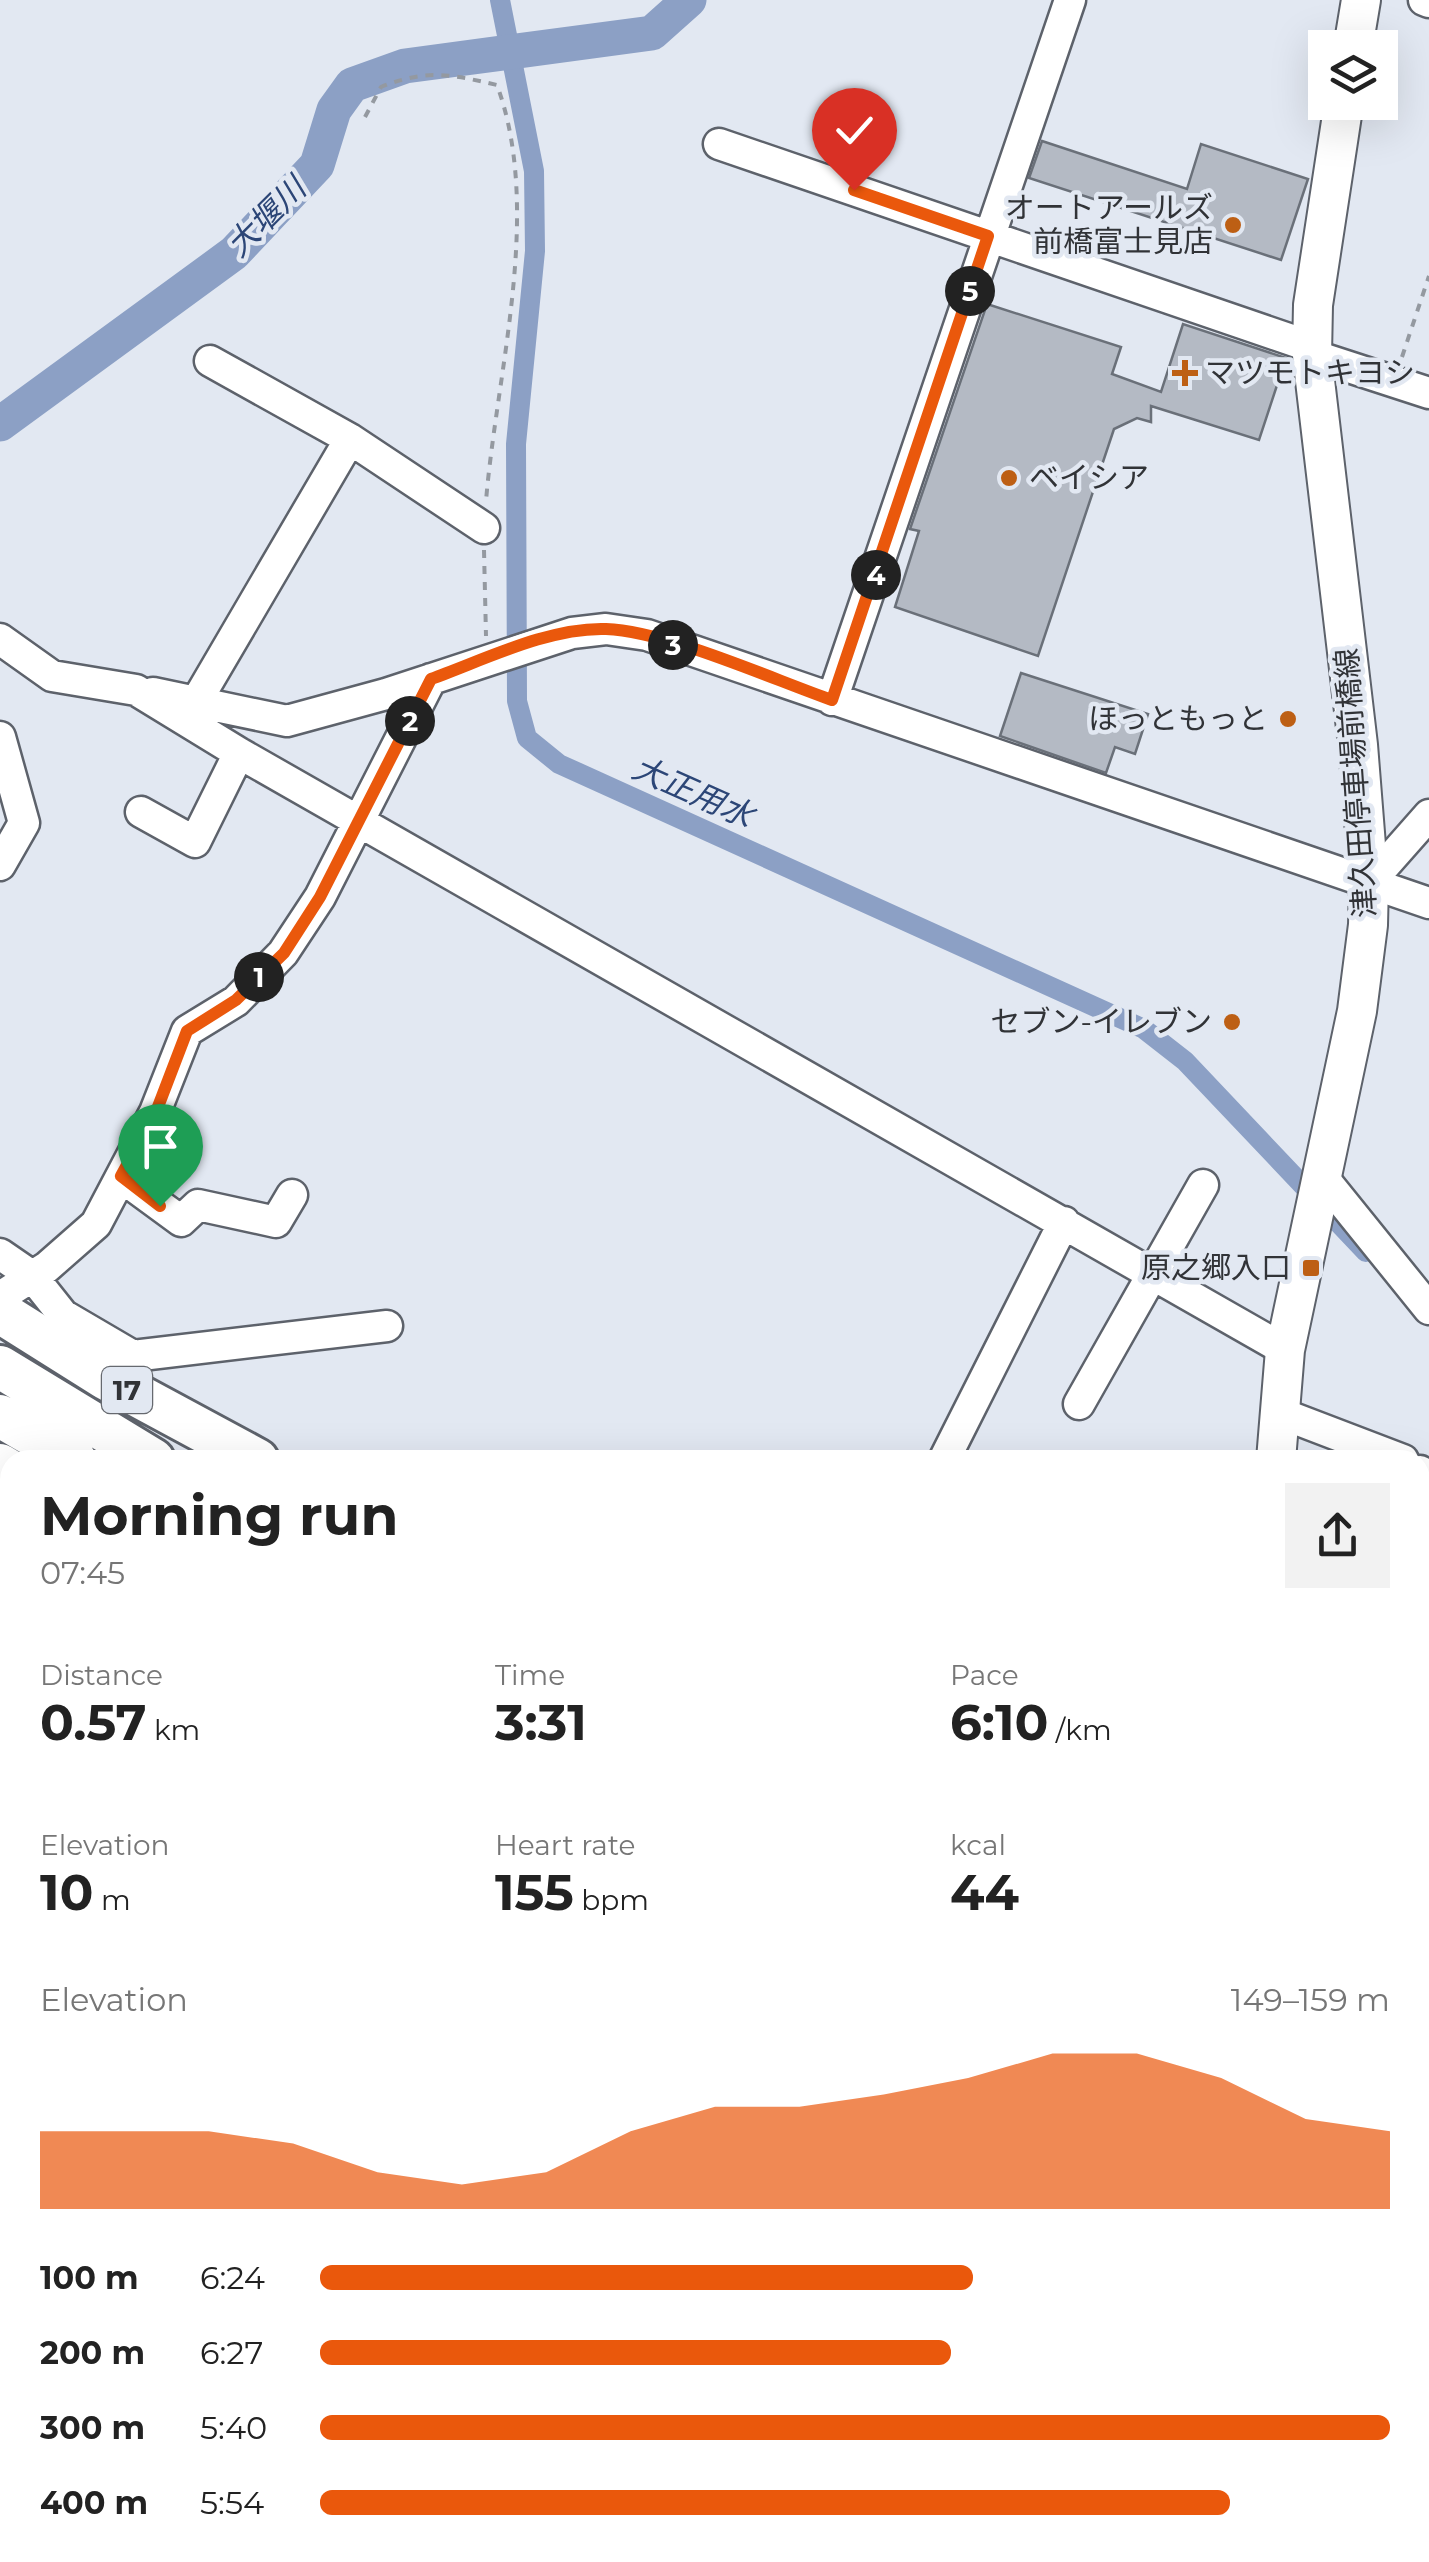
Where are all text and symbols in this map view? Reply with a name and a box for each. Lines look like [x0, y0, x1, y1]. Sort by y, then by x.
map controls [1308, 30, 1398, 120]
button: layers [1308, 30, 1398, 120]
pin [812, 88, 897, 191]
icon: check [827, 103, 882, 158]
water label: 大堰川 [218, 167, 315, 264]
place label: オートアールズ 前橋富士見店 [1005, 189, 1213, 260]
marker: オートアールズ 前橋富士見店 [1222, 214, 1244, 236]
pin: 5 [945, 266, 995, 316]
text: 5 [962, 274, 978, 308]
place label: マツモトキヨシ [1205, 354, 1415, 391]
marker: マツモトキヨシ [1174, 362, 1196, 384]
place label: ベイシア [1029, 459, 1149, 496]
marker: ベイシア [998, 467, 1020, 489]
pin: 4 [851, 550, 901, 600]
text: 4 [866, 558, 886, 592]
pin: 3 [648, 620, 698, 670]
text: 3 [665, 628, 681, 662]
street label: 津久田停車場前橋線 [1328, 647, 1383, 919]
pin: 2 [385, 696, 435, 746]
place label: ほっともっと [1088, 700, 1268, 737]
text: 2 [402, 704, 418, 738]
marker: ほっともっと [1277, 708, 1299, 730]
water label: 大正用水 [627, 748, 762, 837]
pin: 1 [234, 952, 284, 1002]
text: 1 [254, 960, 264, 994]
place label: セブン-イレブン [991, 1003, 1212, 1040]
marker: セブン-イレブン [1221, 1011, 1243, 1033]
pin [118, 1104, 203, 1207]
icon: arrive [133, 1119, 188, 1174]
place label: 原之郷入口 [1141, 1249, 1291, 1286]
marker: 原之郷入口 [1300, 1257, 1322, 1279]
road number: 17 [102, 1367, 152, 1413]
text: Morning run [40, 1482, 398, 1549]
button: share [1285, 1483, 1390, 1588]
text: 07:45 [40, 1553, 125, 1592]
text: Distance [40, 1658, 163, 1692]
text: Time [495, 1658, 565, 1692]
text: Pace [950, 1658, 1019, 1692]
text: 0.57 [40, 1692, 147, 1753]
text: 3:31 [495, 1692, 587, 1753]
text: 6:10 [950, 1692, 1049, 1753]
text: km [147, 1713, 200, 1747]
text: /km [1049, 1713, 1112, 1747]
text: Elevation [40, 1828, 169, 1862]
text: Heart rate [495, 1828, 636, 1862]
text: kcal [950, 1828, 1006, 1862]
text: 10 [40, 1862, 94, 1923]
text: 155 [495, 1862, 574, 1923]
text: 44 [950, 1862, 1019, 1923]
text: m [94, 1883, 131, 1917]
text: bpm [574, 1883, 649, 1917]
text: Elevation [40, 1980, 188, 2019]
text: 149–159 m [1231, 1980, 1390, 2019]
text: 100 m [40, 2258, 139, 2297]
text: 6:24 [200, 2258, 265, 2297]
text: 200 m [40, 2333, 145, 2372]
text: 6:27 [200, 2333, 263, 2372]
text: 300 m [40, 2408, 145, 2447]
text: 5:40 [200, 2408, 267, 2447]
text: 400 m [40, 2483, 148, 2522]
text: 5:54 [200, 2483, 264, 2522]

